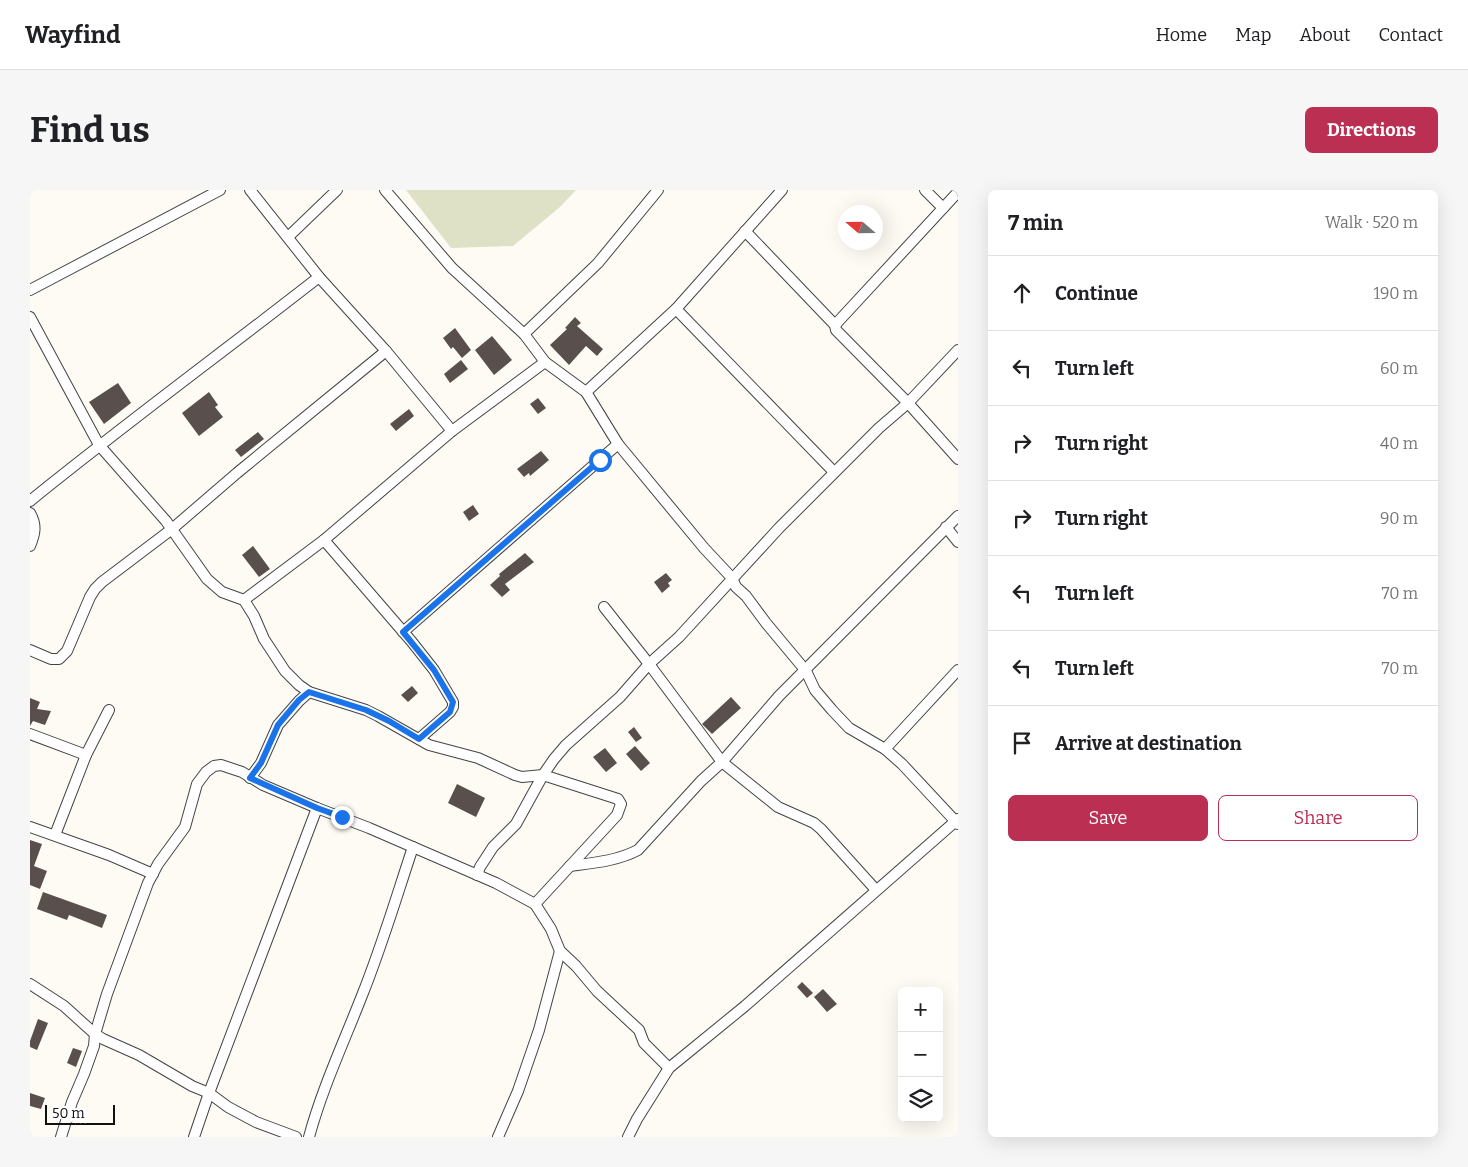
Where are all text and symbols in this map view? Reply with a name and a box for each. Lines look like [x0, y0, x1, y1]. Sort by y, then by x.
text: Wayfind [25, 21, 121, 49]
text: Home [1156, 24, 1207, 46]
text: Map [1235, 24, 1271, 46]
text: About [1299, 24, 1350, 46]
text: Contact [1378, 24, 1443, 46]
button: Directions [1305, 107, 1438, 153]
text: Find us [30, 109, 150, 151]
north arrow [838, 205, 883, 250]
text: 7 min [1008, 210, 1063, 236]
text: Walk · 520 m [1325, 213, 1418, 232]
icon: ahead [1008, 279, 1036, 307]
text: Continue [1055, 282, 1138, 305]
text: 190 m [1373, 284, 1418, 303]
icon: left [1008, 354, 1036, 382]
text: Turn left [1055, 357, 1134, 380]
text: 60 m [1380, 359, 1418, 378]
icon: right [1008, 429, 1036, 457]
text: Turn right [1055, 432, 1148, 455]
text: 40 m [1380, 434, 1418, 453]
route start [589, 449, 612, 472]
icon: right [1008, 504, 1036, 532]
text: Turn right [1055, 507, 1148, 530]
text: 90 m [1380, 509, 1418, 528]
icon: left [1008, 579, 1036, 607]
text: Turn left [1055, 582, 1134, 605]
text: 70 m [1382, 584, 1418, 603]
icon: left [1008, 654, 1036, 682]
text: Turn left [1055, 657, 1134, 680]
text: 70 m [1382, 659, 1418, 678]
icon: arrive [1008, 729, 1036, 757]
text: Arrive at destination [1055, 732, 1242, 755]
button: Save [1008, 795, 1208, 841]
button: Share [1218, 795, 1418, 841]
route end [331, 806, 354, 829]
map controls [898, 987, 943, 1122]
button: + [898, 987, 943, 1032]
button: − [898, 1032, 943, 1077]
button: layers [898, 1077, 943, 1122]
scale bar [45, 1102, 115, 1125]
text: 50 m [52, 1105, 85, 1122]

